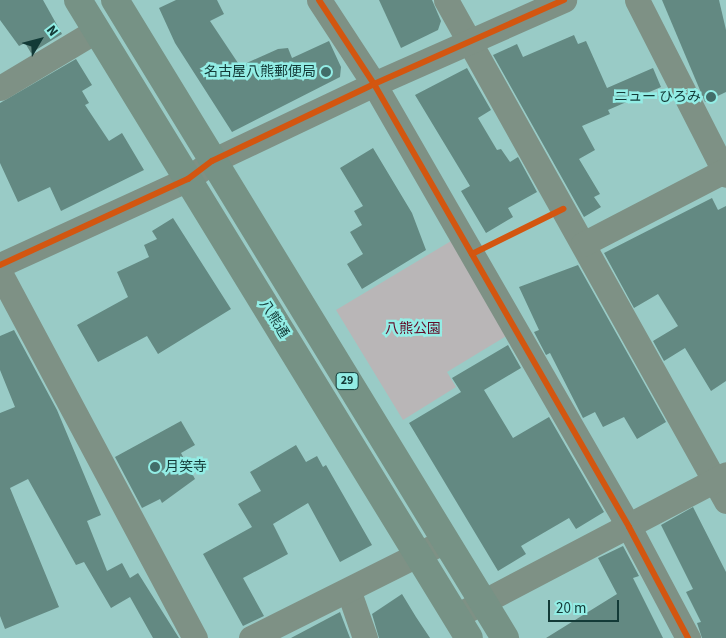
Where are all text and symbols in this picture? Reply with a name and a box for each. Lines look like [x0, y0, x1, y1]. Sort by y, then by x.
north arrow [15, 15, 65, 65]
text: N [41, 21, 63, 41]
place label: 名古屋八熊郵便局 [204, 64, 316, 80]
marker: 名古屋八熊郵便局 [320, 66, 332, 78]
place label: ニュー ひろみ [614, 89, 701, 105]
marker: ニュー ひろみ [705, 91, 717, 103]
street label: 八熊通 [256, 297, 292, 341]
park label: 八熊公園 [385, 321, 441, 337]
road number: 29 [334, 372, 360, 391]
place label: 月笑寺 [165, 459, 207, 475]
marker: 月笑寺 [149, 461, 161, 473]
scale bar [551, 590, 622, 622]
text: 20 m [556, 598, 586, 619]

